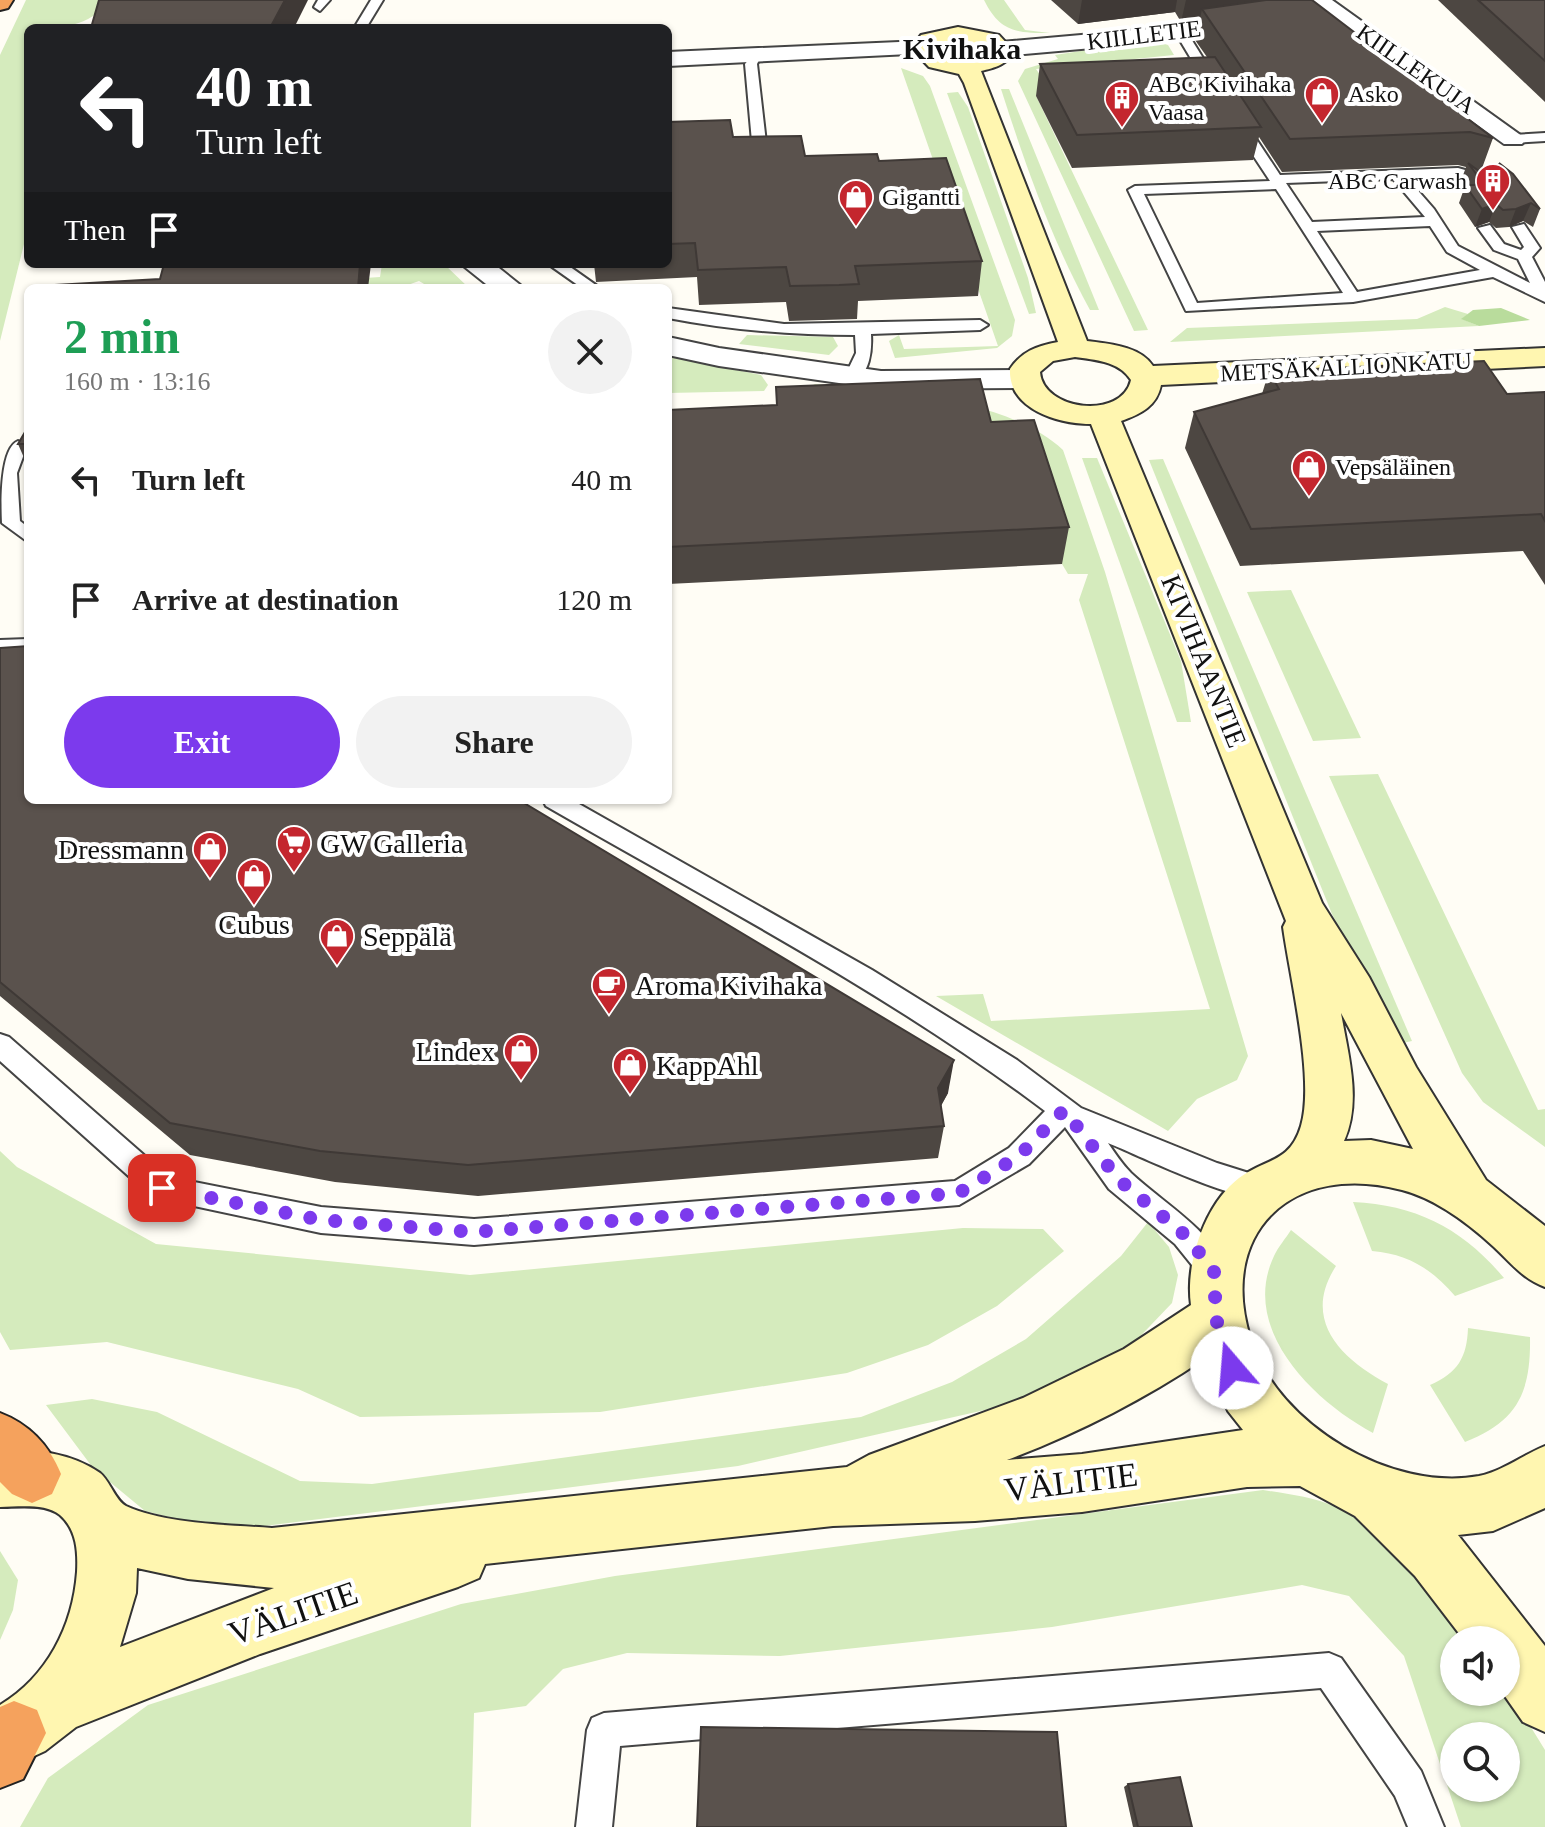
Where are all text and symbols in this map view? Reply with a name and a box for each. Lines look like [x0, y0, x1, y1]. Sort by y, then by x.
street label: KIILLETIE [1086, 15, 1202, 55]
street label: KIILLEKUJA [1352, 19, 1481, 120]
district label: Kivihaka [903, 32, 1021, 65]
icon: left [64, 56, 168, 160]
text: 40 m [196, 56, 313, 118]
place label: ABC Kivihaka Vaasa [1148, 71, 1292, 125]
shop icon: Asko [1303, 75, 1341, 125]
building icon: ABC Kivihaka Vaasa [1103, 79, 1141, 129]
place label: Asko [1348, 81, 1399, 107]
text: Turn left [196, 122, 322, 162]
building icon: ABC Carwash [1474, 162, 1512, 212]
place label: ABC Carwash [1328, 168, 1467, 194]
shop icon: Gigantti [837, 178, 875, 228]
place label: Gigantti [882, 184, 961, 210]
icon: arrive [142, 208, 186, 252]
text: Then [64, 213, 126, 246]
text: 2 min [64, 310, 180, 363]
button: close [548, 310, 632, 394]
street label: METSÄKALLIONKATU [1220, 347, 1472, 387]
text: 160 m · 13:16 [64, 367, 211, 396]
shop icon: Vepsäläinen [1290, 448, 1328, 498]
place label: Vepsäläinen [1335, 454, 1451, 480]
icon: left [64, 458, 108, 502]
text: Turn left [132, 463, 245, 496]
text: 40 m [571, 463, 632, 496]
street label: KIVIHAANTIE [1155, 570, 1253, 752]
icon: arrive [64, 578, 108, 622]
text: Arrive at destination [132, 583, 399, 616]
text: 120 m [556, 583, 632, 616]
button: Exit [64, 696, 340, 788]
button: Share [356, 696, 632, 788]
supermarket icon: GW Galleria [275, 824, 313, 874]
place label: GW Galleria [320, 828, 464, 859]
shop icon: Dressmann [191, 830, 229, 880]
place label: Dressmann [58, 834, 184, 865]
shop icon: Cubus [235, 857, 273, 907]
place label: Cubus [218, 909, 290, 940]
shop icon: Seppälä [318, 917, 356, 967]
place label: Seppälä [363, 921, 452, 952]
cafe icon: Aroma Kivihaka [590, 966, 628, 1016]
place label: Aroma Kivihaka [635, 970, 823, 1001]
shop icon: Lindex [502, 1032, 540, 1082]
place label: Lindex [416, 1036, 495, 1067]
shop icon: KappAhl [611, 1046, 649, 1096]
place label: KappAhl [656, 1050, 759, 1081]
pin [128, 1154, 196, 1222]
icon: arrive [140, 1166, 184, 1210]
position arrow [1190, 1326, 1274, 1410]
street label: VÄLITIE [1002, 1455, 1140, 1509]
street label: VÄLITIE [224, 1574, 362, 1652]
map controls [1440, 1626, 1520, 1802]
button: sound [1440, 1626, 1520, 1706]
button: search [1440, 1722, 1520, 1802]

